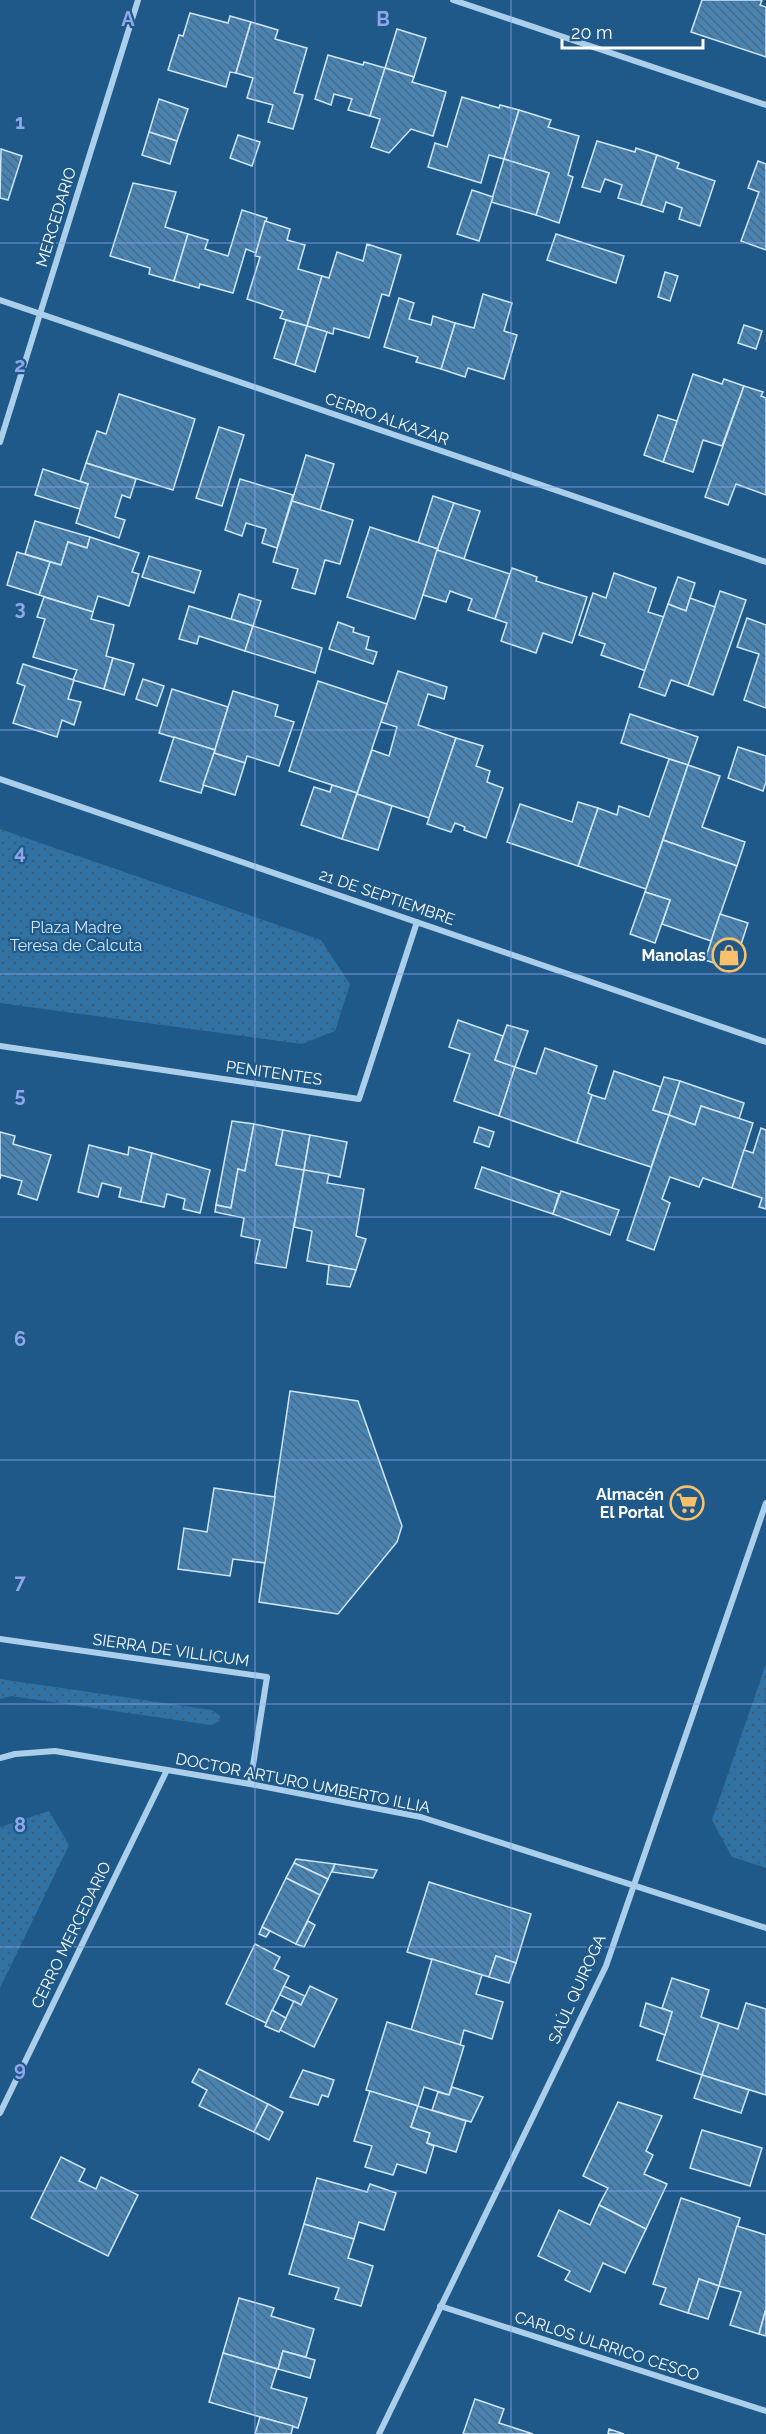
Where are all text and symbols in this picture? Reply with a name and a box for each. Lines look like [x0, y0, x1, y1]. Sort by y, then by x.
text: A [121, 7, 135, 31]
text: B [376, 7, 390, 31]
scale bar [562, 12, 703, 50]
text: 20 m [571, 22, 613, 43]
text: 1 [15, 110, 25, 134]
street label: MERCEDARIO [32, 165, 80, 269]
text: 2 [14, 353, 26, 377]
street label: CERRO ALKAZAR [323, 389, 451, 449]
text: 3 [14, 596, 26, 620]
text: 4 [14, 840, 26, 864]
street label: 21 DE SEPTIEMBRE [317, 865, 458, 929]
park label: Plaza Madre Teresa de Calcuta [10, 918, 142, 955]
shop icon: Manolas [711, 937, 747, 973]
place label: Manolas [642, 946, 706, 965]
street label: PENITENTES [225, 1057, 324, 1089]
text: 5 [14, 1083, 26, 1107]
text: 6 [14, 1327, 26, 1351]
place label: Almacén El Portal [596, 1485, 665, 1522]
supermarket icon: Almacén El Portal [669, 1485, 705, 1521]
text: 7 [14, 1570, 26, 1594]
street label: SIERRA DE VILLICUM [91, 1630, 251, 1670]
street label: DOCTOR ARTURO UMBERTO ILLIA [174, 1749, 432, 1817]
text: 8 [14, 1813, 26, 1837]
street label: CERRO MERCEDARIO [27, 1859, 115, 2011]
street label: SAÚL QUIROGA [543, 1931, 610, 2047]
text: 9 [14, 2057, 26, 2081]
street label: CARLOS ULRRICO CESCO [512, 2307, 702, 2385]

